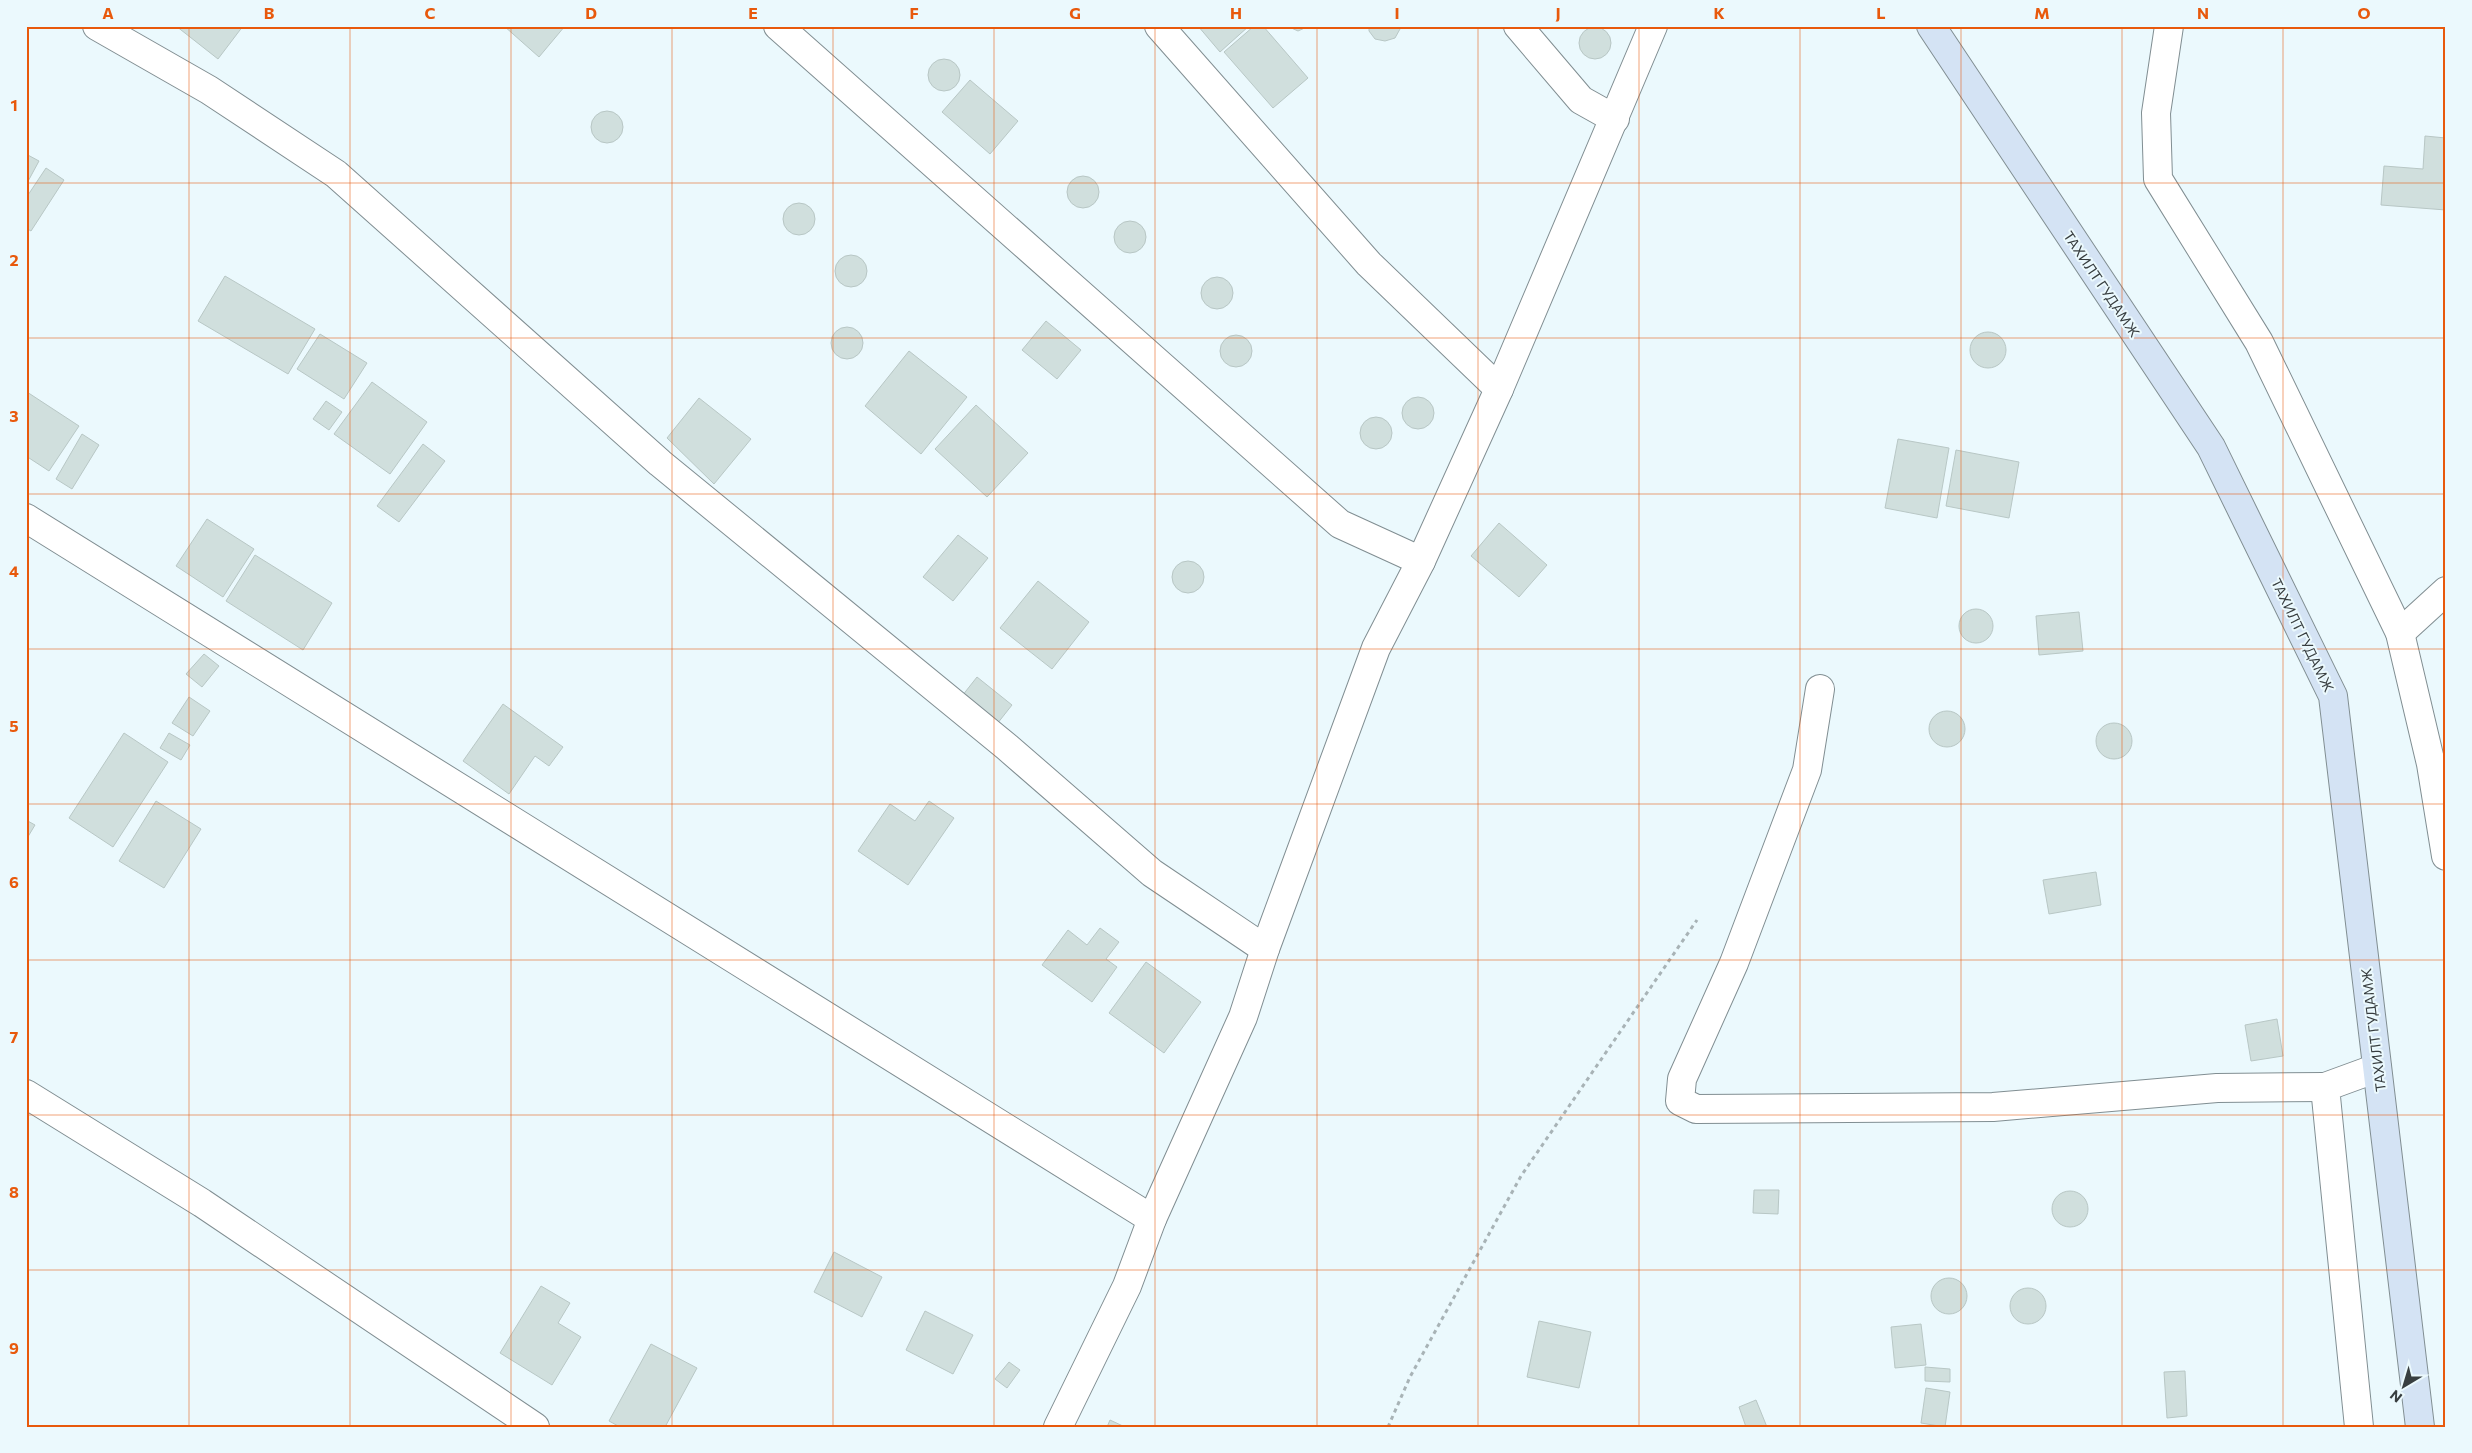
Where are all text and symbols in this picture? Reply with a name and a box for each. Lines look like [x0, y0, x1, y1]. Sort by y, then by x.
text: A [102, 3, 114, 22]
text: B [264, 3, 275, 22]
text: C [425, 3, 436, 22]
text: D [585, 3, 597, 22]
text: E [748, 3, 758, 22]
text: F [909, 3, 919, 22]
text: G [1069, 3, 1081, 22]
text: H [1230, 3, 1242, 22]
text: I [1394, 3, 1400, 22]
text: J [1555, 3, 1561, 22]
text: K [1713, 3, 1725, 22]
text: L [1876, 3, 1886, 22]
text: M [2034, 3, 2050, 22]
text: N [2197, 3, 2209, 22]
text: O [2357, 3, 2371, 22]
text: 1 [10, 95, 18, 114]
street label: ТАХИЛТ ГУДАМЖ [2060, 228, 2144, 341]
text: 2 [9, 250, 19, 269]
text: 3 [9, 406, 19, 425]
text: 4 [9, 561, 19, 580]
street label: ТАХИЛТ ГУДАМЖ [2268, 575, 2338, 695]
text: 5 [9, 716, 19, 735]
text: 6 [9, 872, 19, 891]
street label: ТАХИЛТ ГУДАМЖ [2357, 967, 2389, 1093]
text: 7 [10, 1027, 19, 1046]
text: 8 [9, 1182, 19, 1201]
text: 9 [9, 1338, 19, 1357]
north arrow [2380, 1360, 2430, 1410]
text: N [2386, 1387, 2405, 1407]

